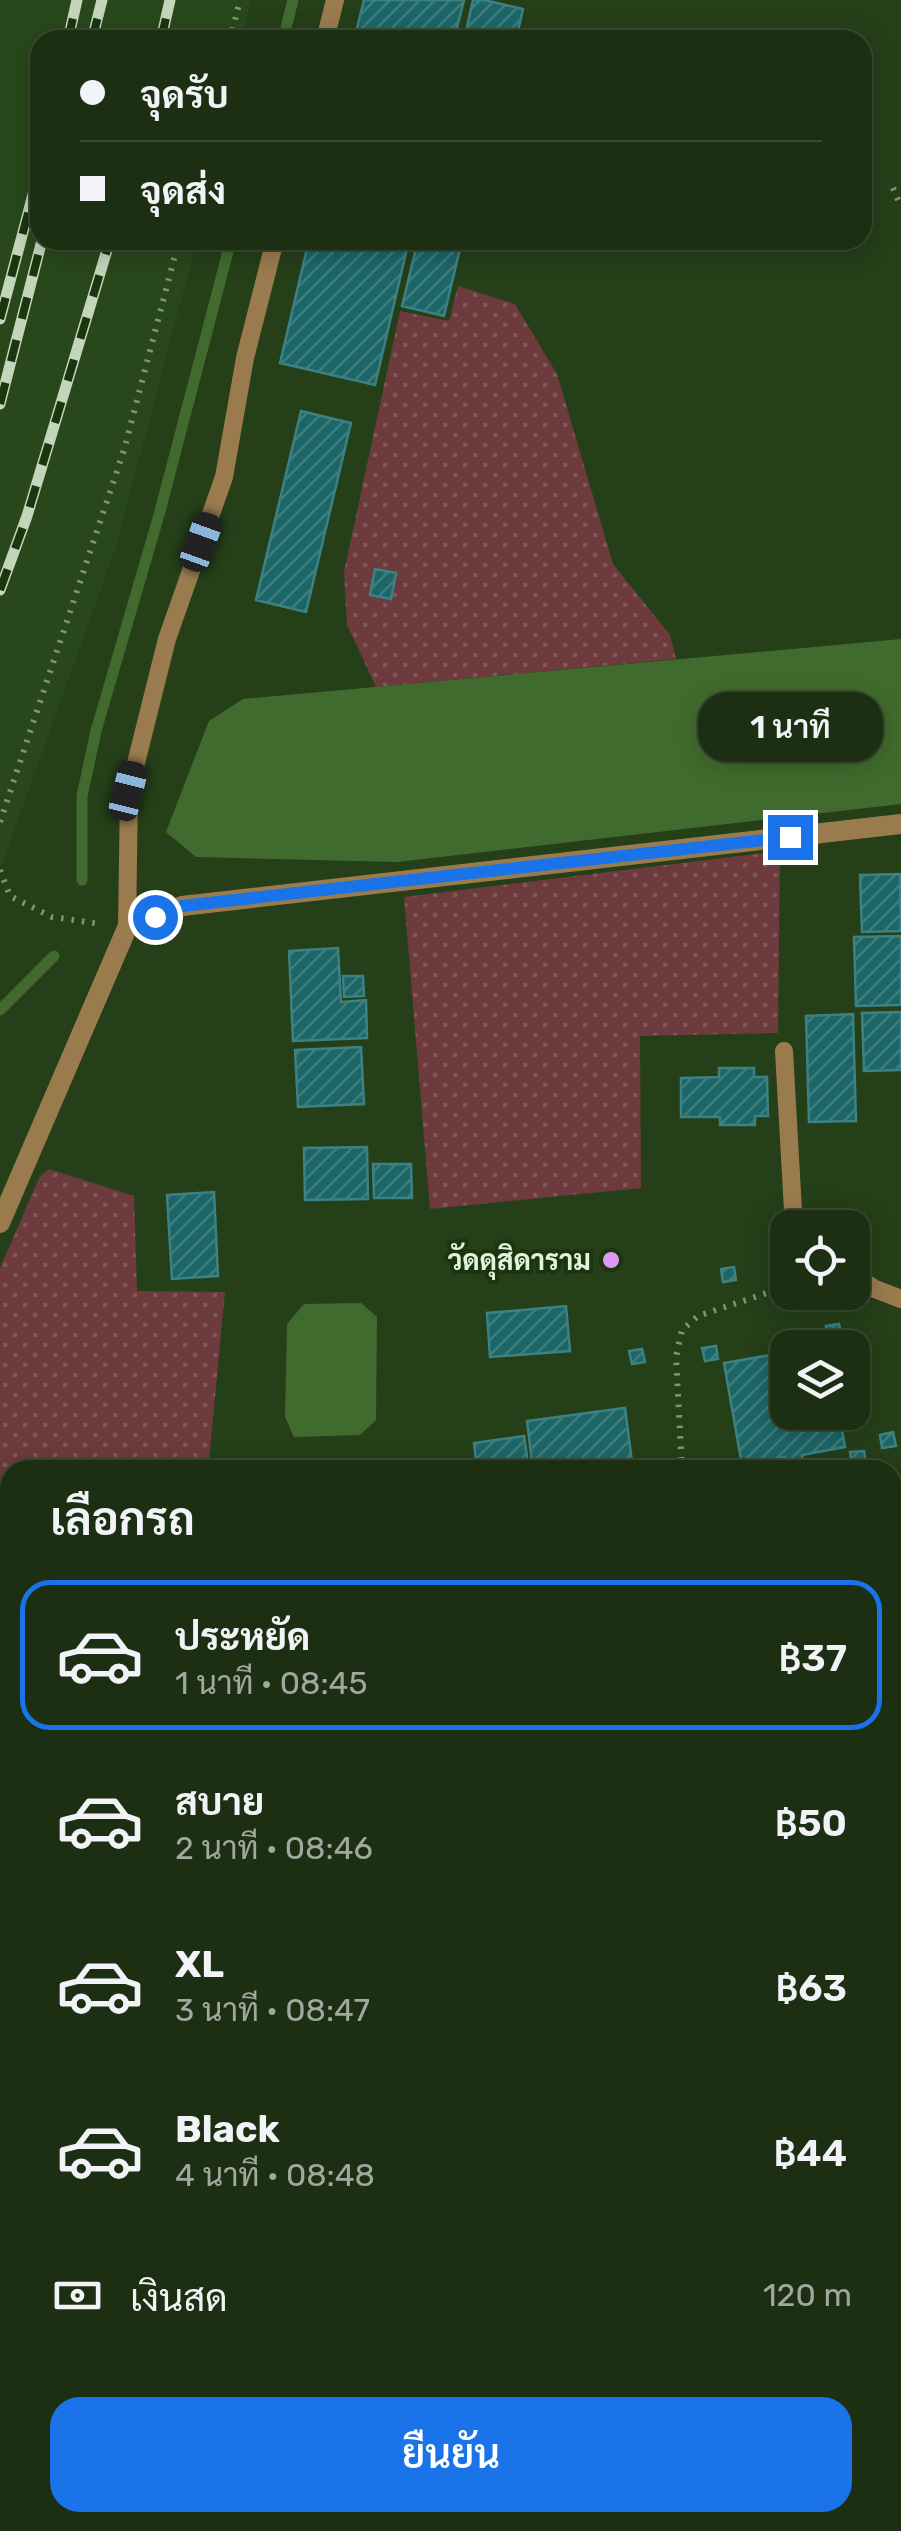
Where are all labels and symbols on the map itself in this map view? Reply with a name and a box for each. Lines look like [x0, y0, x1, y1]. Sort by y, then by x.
car [177, 509, 225, 575]
callout: 1 นาที [698, 692, 882, 762]
car [106, 758, 150, 824]
route end [768, 815, 813, 860]
route start [133, 895, 178, 940]
place label: วัดดุสิดาราม [447, 1242, 591, 1280]
marker: วัดดุสิดาราม [600, 1249, 622, 1271]

